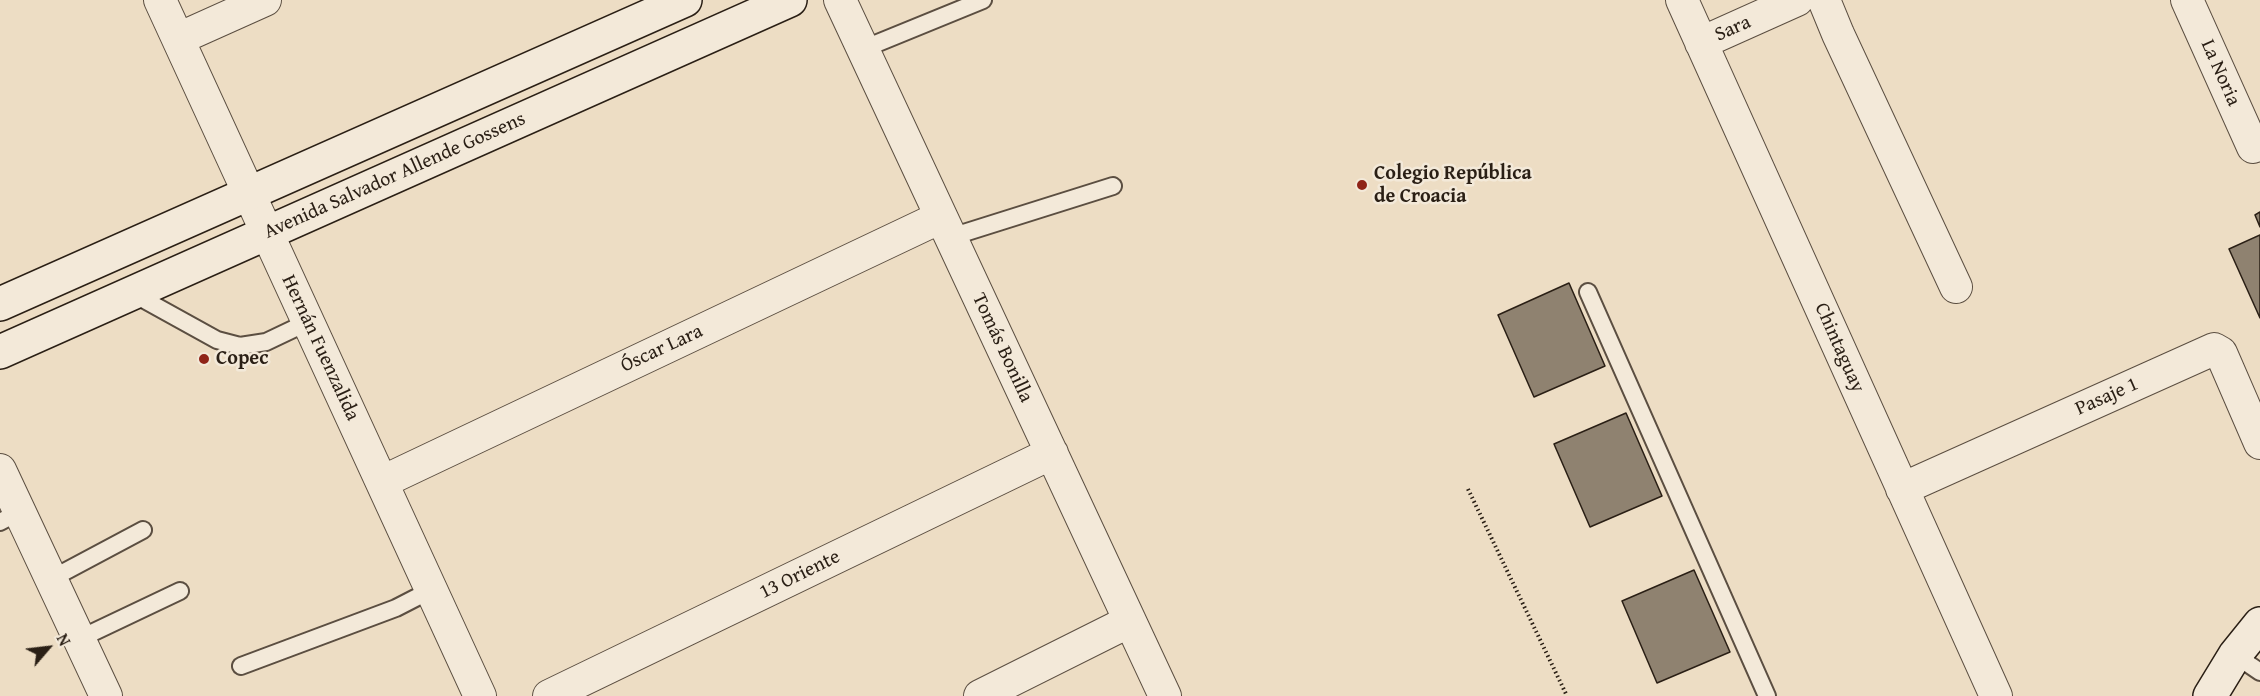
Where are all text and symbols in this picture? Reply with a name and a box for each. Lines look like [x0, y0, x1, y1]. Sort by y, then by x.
street label: Sara [1711, 11, 1755, 47]
street label: La Noria [2195, 36, 2245, 110]
street label: Avenida Salvador Allende Gossens [261, 107, 529, 245]
place label: Colegio República de Croacia [1374, 162, 1532, 209]
marker: Colegio República de Croacia [1355, 178, 1369, 192]
street label: Hernán Fuenzalida [276, 271, 364, 425]
street label: Tomás Bonilla [966, 290, 1038, 406]
street label: Chintaguay [1809, 299, 1869, 397]
street label: Óscar Lara [617, 320, 707, 378]
place label: Copec [216, 347, 268, 371]
marker: Copec [197, 352, 211, 366]
street label: Pasaje 1 [2072, 373, 2142, 421]
street label: 13 Oriente [756, 545, 844, 605]
north arrow [18, 618, 78, 678]
text: N [51, 629, 77, 650]

